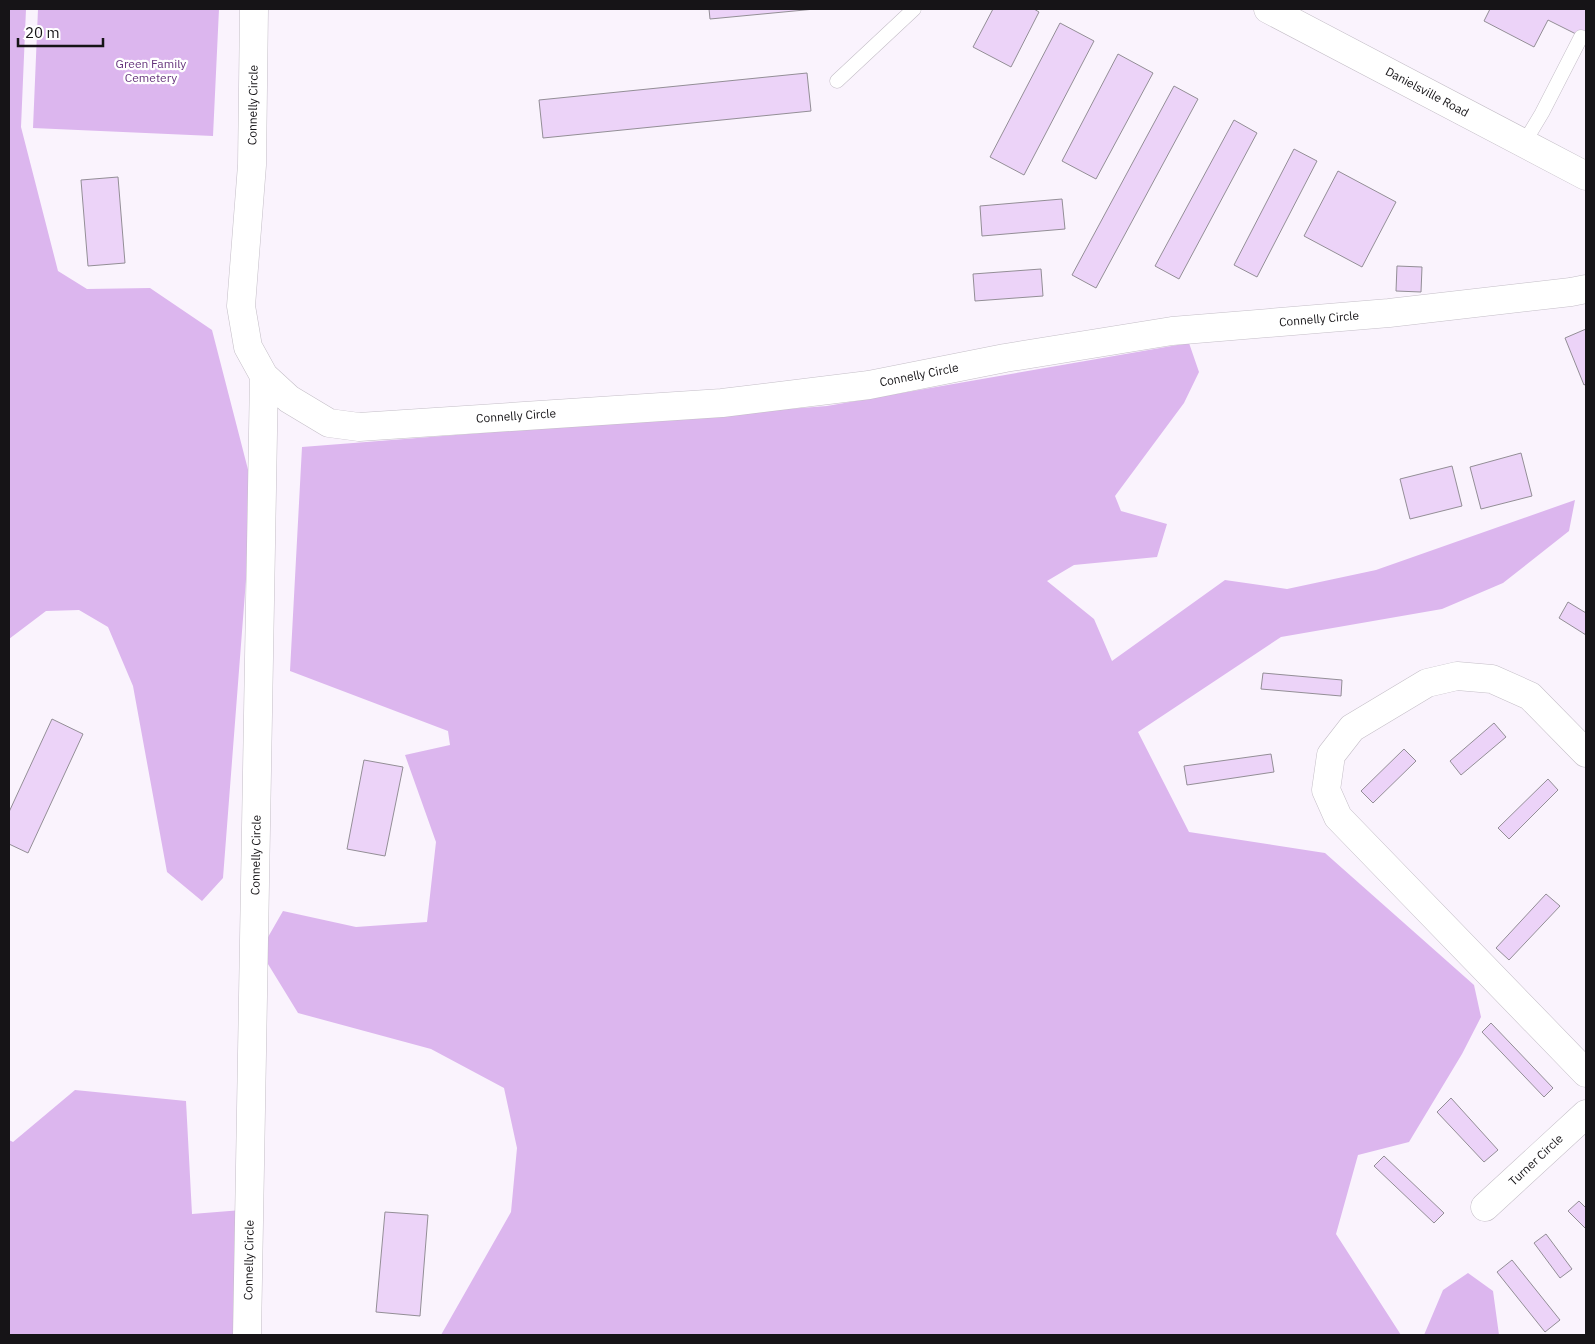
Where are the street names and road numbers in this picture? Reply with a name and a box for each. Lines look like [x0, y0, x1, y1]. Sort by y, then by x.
street label: Danielsville Road [1383, 63, 1471, 120]
street label: Connelly Circle [244, 64, 261, 145]
street label: Connelly Circle [1278, 307, 1360, 329]
street label: Connelly Circle [878, 359, 960, 390]
street label: Connelly Circle [475, 405, 557, 426]
street label: Connelly Circle [247, 814, 264, 895]
street label: Turner Circle [1505, 1130, 1566, 1189]
street label: Connelly Circle [240, 1219, 257, 1300]

